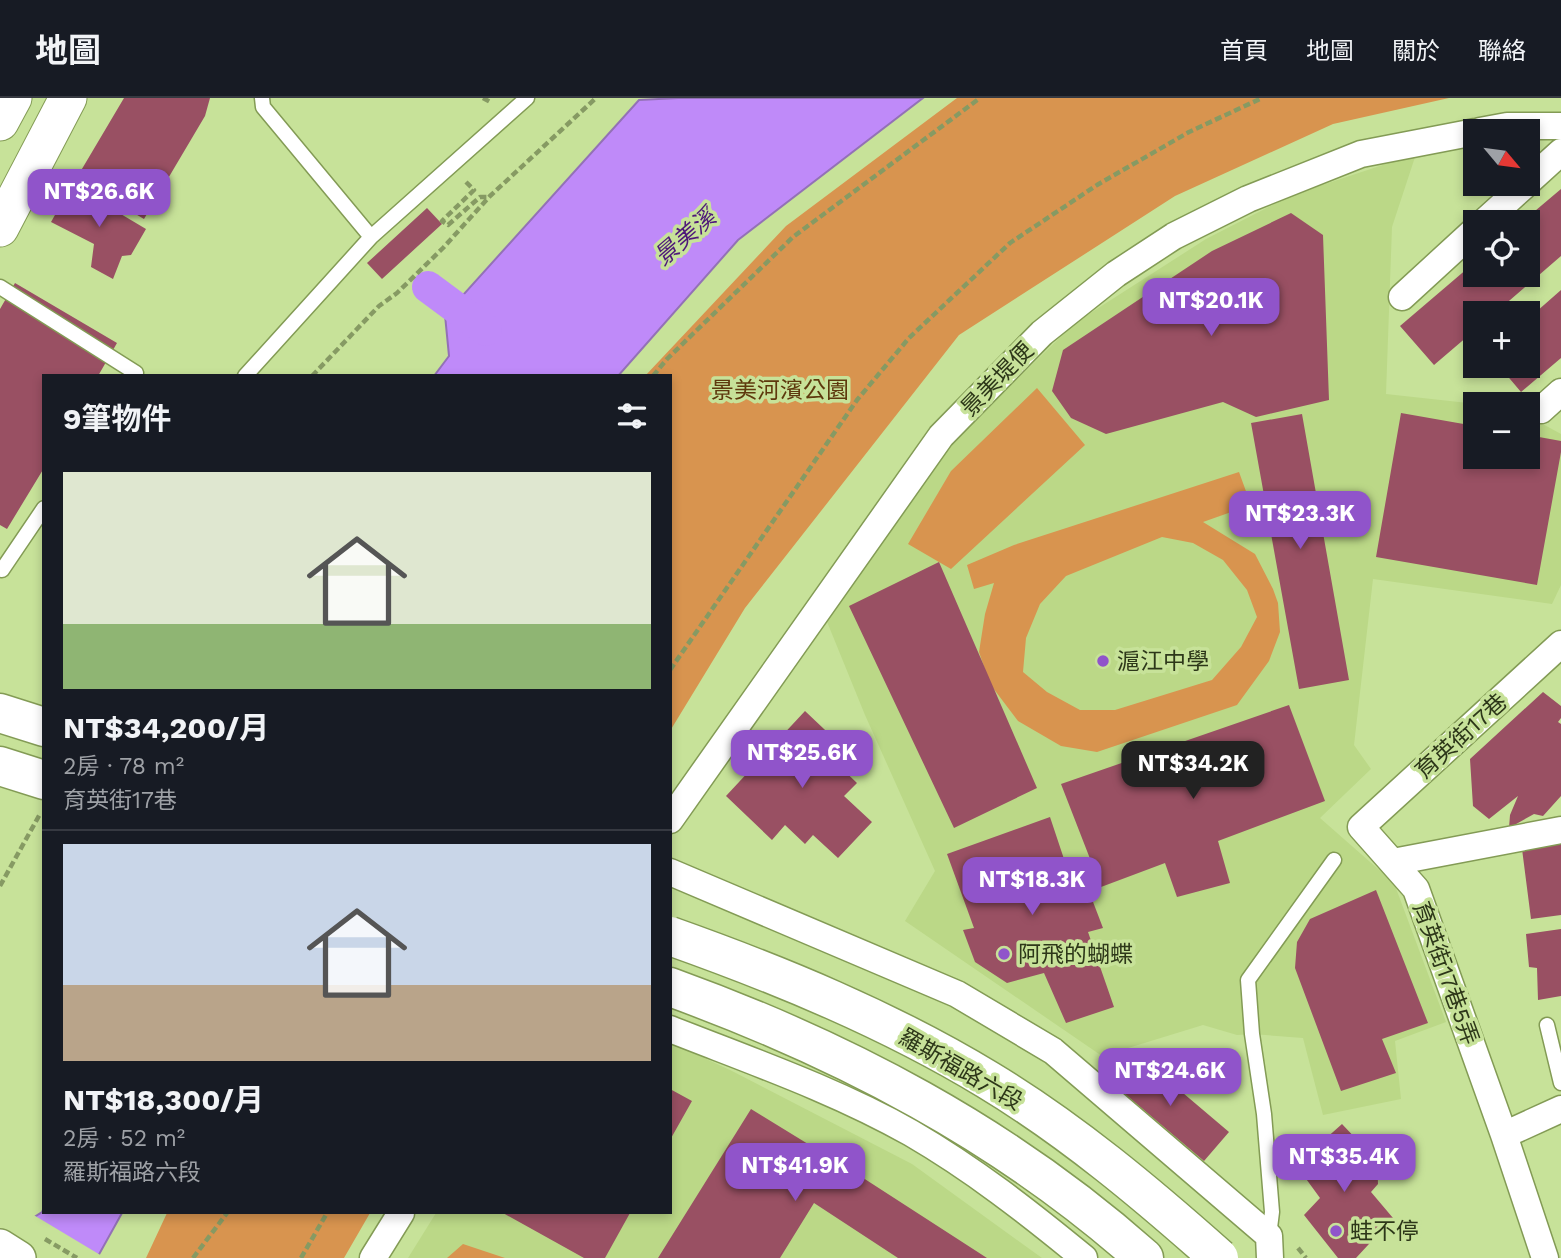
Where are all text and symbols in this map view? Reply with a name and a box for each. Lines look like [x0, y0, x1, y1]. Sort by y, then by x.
text: 地圖 [35, 31, 101, 70]
text: 首頁 [1220, 37, 1268, 65]
text: 地圖 [1306, 37, 1354, 65]
text: 關於 [1392, 37, 1440, 65]
text: 聯絡 [1478, 37, 1526, 65]
north arrow [1463, 119, 1540, 196]
map controls [1463, 119, 1540, 469]
pin: NT$26.6K [27, 170, 171, 229]
text: NT$26.6K [43, 178, 155, 205]
water label: 景美溪 [649, 201, 724, 271]
button: locate [1463, 210, 1540, 287]
pin: NT$20.1K [1139, 278, 1283, 338]
text: NT$20.1K [1158, 287, 1264, 314]
button: + [1463, 301, 1540, 378]
street label: 景美堤便 [956, 337, 1039, 422]
park label: 景美河濱公園 [711, 377, 849, 404]
button: − [1463, 392, 1540, 469]
icon: filters [613, 397, 651, 435]
text: 9筆物件 [63, 401, 171, 436]
pin: NT$23.3K [1228, 491, 1372, 551]
text: NT$23.3K [1245, 500, 1355, 527]
icon: home [294, 518, 420, 644]
place label: 滬江中學 [1117, 648, 1209, 675]
marker: 滬江中學 [1095, 653, 1111, 669]
street label: 育英街17巷 [1410, 688, 1513, 785]
text: NT$34,200/月 [63, 710, 269, 745]
pin: NT$25.6K [730, 730, 874, 790]
text: NT$25.6K [747, 739, 857, 766]
pin: NT$34.2K [1121, 742, 1265, 801]
text: NT$34.2K [1137, 750, 1249, 777]
text: 2房 · 78 m² [63, 753, 184, 780]
text: 育英街17巷 [63, 787, 177, 814]
pin: NT$18.3K [960, 858, 1104, 917]
text: NT$18.3K [978, 866, 1086, 893]
icon: home [294, 890, 420, 1016]
street label: 育英街17巷5弄 [1407, 898, 1484, 1048]
place label: 阿飛的蝴蝶 [1018, 941, 1133, 968]
marker: 阿飛的蝴蝶 [996, 946, 1012, 962]
street label: 羅斯福路六段 [894, 1023, 1027, 1116]
pin: NT$24.6K [1098, 1048, 1242, 1108]
text: NT$24.6K [1114, 1057, 1226, 1084]
text: NT$18,300/月 [63, 1082, 264, 1117]
text: 2房 · 52 m² [63, 1125, 185, 1152]
pin: NT$35.4K [1272, 1134, 1416, 1194]
text: NT$35.4K [1289, 1143, 1399, 1170]
pin: NT$41.9K [723, 1144, 867, 1203]
text: NT$41.9K [741, 1152, 849, 1179]
text: 羅斯福路六段 [63, 1159, 201, 1186]
place label: 蛙不停 [1350, 1218, 1419, 1245]
marker: 蛙不停 [1328, 1223, 1344, 1239]

